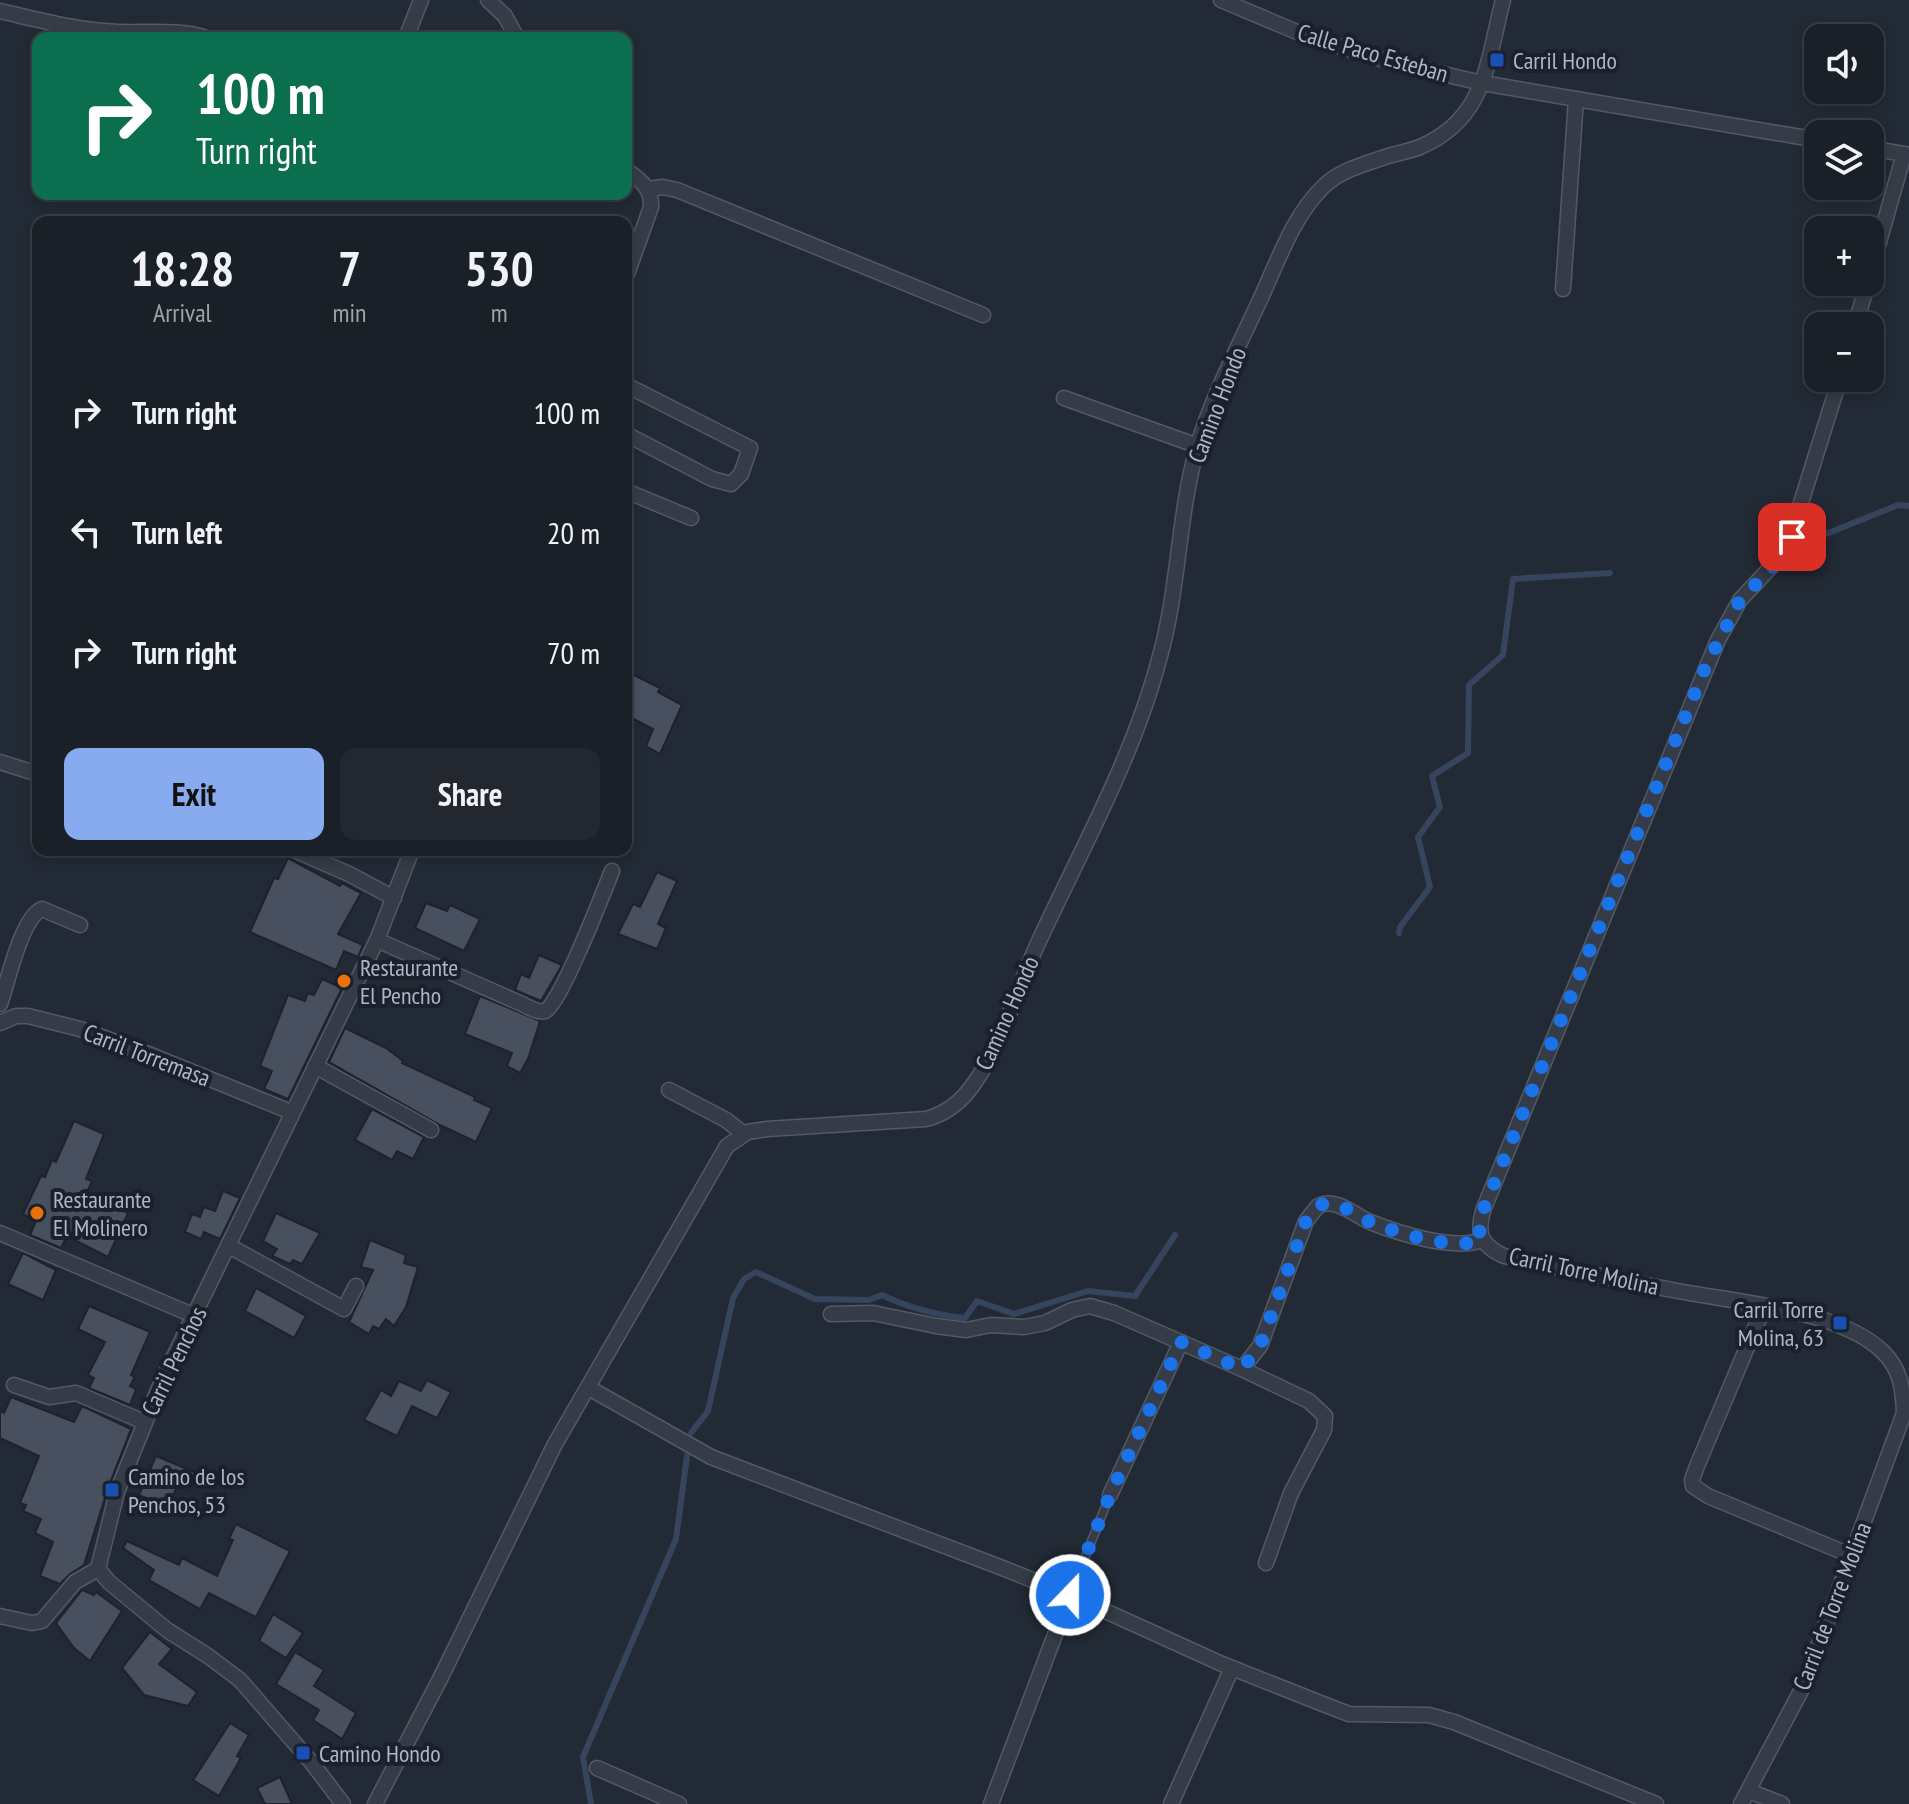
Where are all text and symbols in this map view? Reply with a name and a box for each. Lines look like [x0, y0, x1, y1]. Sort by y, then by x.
street label: Calle Paco Esteban [1294, 17, 1452, 89]
map controls [1804, 24, 1884, 392]
button: sound [1804, 24, 1884, 104]
place label: Carril Hondo [1513, 45, 1617, 76]
marker: Carril Hondo [1488, 51, 1506, 69]
text: 100 m [196, 57, 325, 129]
icon: right [64, 64, 168, 168]
button: layers [1804, 120, 1884, 200]
text: Turn right [196, 127, 317, 174]
button: + [1804, 216, 1884, 296]
text: 18:28 [130, 237, 234, 299]
text: 7 [338, 237, 361, 299]
text: 530 [465, 237, 534, 299]
text: Arrival [153, 296, 212, 329]
text: min [332, 296, 366, 329]
text: m [491, 296, 508, 329]
button: − [1804, 312, 1884, 392]
street label: Camino Hondo [1181, 343, 1253, 467]
icon: right [64, 390, 108, 434]
text: Turn right [132, 393, 236, 432]
text: 100 m [534, 393, 600, 432]
pin [1758, 503, 1826, 571]
icon: left [64, 510, 108, 554]
text: Turn left [132, 513, 222, 552]
text: 20 m [547, 513, 600, 552]
icon: arrive [1770, 515, 1814, 559]
icon: right [64, 630, 108, 674]
text: Turn right [132, 633, 236, 672]
text: 70 m [547, 633, 600, 672]
button: Exit [64, 748, 324, 840]
button: Share [340, 748, 600, 840]
street label: Camino Hondo [968, 951, 1046, 1075]
place label: Restaurante El Pencho [360, 952, 458, 1011]
marker: Restaurante El Pencho [335, 972, 353, 990]
street label: Carril Torremasa [79, 1017, 215, 1093]
place label: Restaurante El Molinero [53, 1184, 151, 1243]
marker: Restaurante El Molinero [28, 1204, 46, 1222]
street label: Carril Torre Molina [1506, 1240, 1662, 1302]
place label: Carril Torre Molina, 63 [1734, 1294, 1824, 1353]
street label: Carril Penchos [134, 1301, 214, 1421]
marker: Carril Torre Molina, 63 [1831, 1314, 1849, 1332]
place label: Camino de los Penchos, 53 [128, 1461, 245, 1520]
marker: Camino de los Penchos, 53 [103, 1481, 121, 1499]
street label: Carril de Torre Molina [1786, 1518, 1878, 1694]
position arrow [1028, 1553, 1112, 1637]
place label: Camino Hondo [319, 1738, 441, 1769]
marker: Camino Hondo [294, 1744, 312, 1762]

